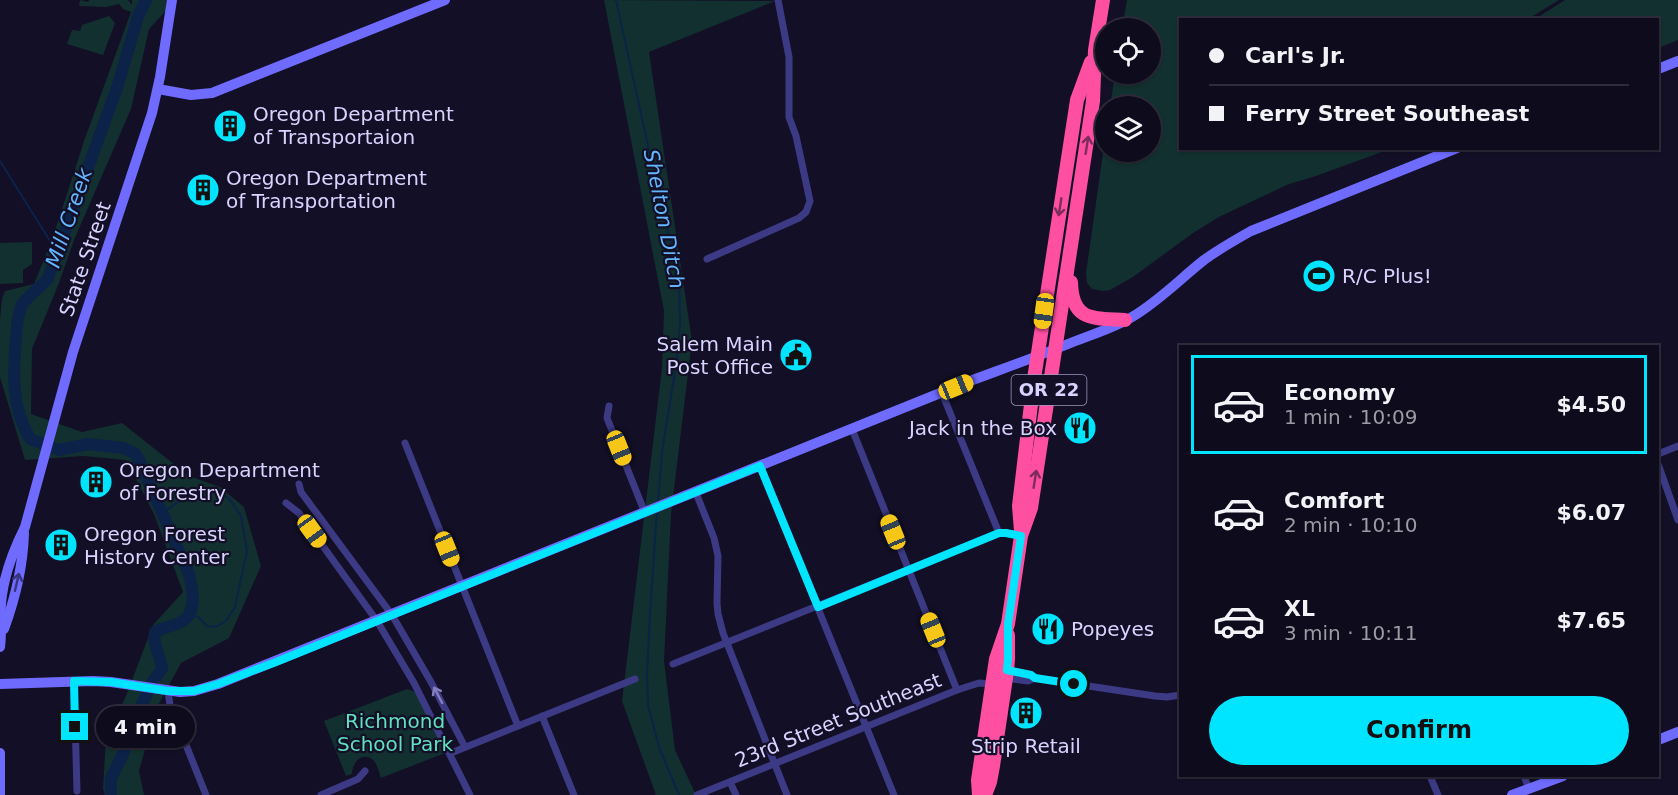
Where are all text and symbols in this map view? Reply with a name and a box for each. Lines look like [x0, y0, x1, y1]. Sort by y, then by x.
map controls [1095, 18, 1161, 162]
button: locate [1095, 18, 1161, 84]
text: Carl's Jr. [1245, 43, 1346, 68]
button: layers [1095, 96, 1161, 162]
text: Ferry Street Southeast [1245, 101, 1529, 126]
place label: Oregon Department of Transportaion [253, 102, 454, 149]
building icon: Oregon Department of Transportaion [212, 108, 248, 144]
one-way arrow [1081, 135, 1092, 155]
water label: Shelton Ditch [639, 147, 689, 291]
water label: Mill Creek [41, 164, 97, 271]
place label: Oregon Department of Transportation [226, 166, 427, 213]
building icon: Oregon Department of Transportation [185, 172, 221, 208]
one-way arrow [1055, 197, 1066, 216]
street label: State Street [54, 198, 116, 320]
sports icon: R/C Plus! [1301, 258, 1337, 294]
place label: R/C Plus! [1342, 264, 1432, 288]
car [1033, 292, 1055, 330]
place label: Salem Main Post Office [657, 332, 773, 379]
public building icon: Salem Main Post Office [778, 337, 814, 373]
car [936, 372, 976, 402]
road number: OR 22 [1012, 375, 1086, 405]
icon: car [1212, 378, 1266, 432]
text: Economy [1284, 380, 1395, 405]
text: $4.50 [1556, 392, 1626, 417]
text: 1 min · 10:09 [1284, 405, 1418, 429]
restaurant icon: Jack in the Box [1062, 410, 1098, 446]
place label: Jack in the Box [907, 416, 1057, 440]
car [604, 428, 634, 468]
place label: Oregon Department of Forestry [119, 458, 320, 505]
building icon: Oregon Department of Forestry [78, 464, 114, 500]
one-way arrow [1030, 470, 1041, 490]
icon: car [1212, 486, 1266, 540]
text: Comfort [1284, 488, 1384, 513]
text: $6.07 [1556, 500, 1626, 525]
car [294, 511, 330, 551]
car [878, 512, 908, 552]
text: 2 min · 10:10 [1284, 513, 1418, 537]
place label: Oregon Forest History Center [84, 522, 230, 569]
building icon: Oregon Forest History Center [43, 527, 79, 563]
car [432, 529, 462, 569]
one-way arrow [12, 573, 23, 592]
icon: car [1212, 594, 1266, 648]
text: XL [1284, 596, 1315, 621]
text: $7.65 [1556, 608, 1626, 633]
car [918, 610, 948, 650]
restaurant icon: Popeyes [1030, 611, 1066, 647]
place label: Popeyes [1071, 617, 1154, 641]
text: 3 min · 10:11 [1284, 621, 1418, 645]
street label: 23rd Street Southeast [731, 668, 945, 772]
route start [1060, 670, 1087, 697]
one-way arrow [432, 687, 443, 705]
building icon: Strip Retail [1008, 695, 1044, 731]
button: Confirm [1209, 696, 1629, 765]
callout: 4 min [96, 706, 195, 748]
park label: Richmond School Park [337, 709, 453, 756]
route end [61, 713, 88, 740]
text: 4 min [114, 715, 177, 739]
place label: Strip Retail [971, 734, 1081, 758]

